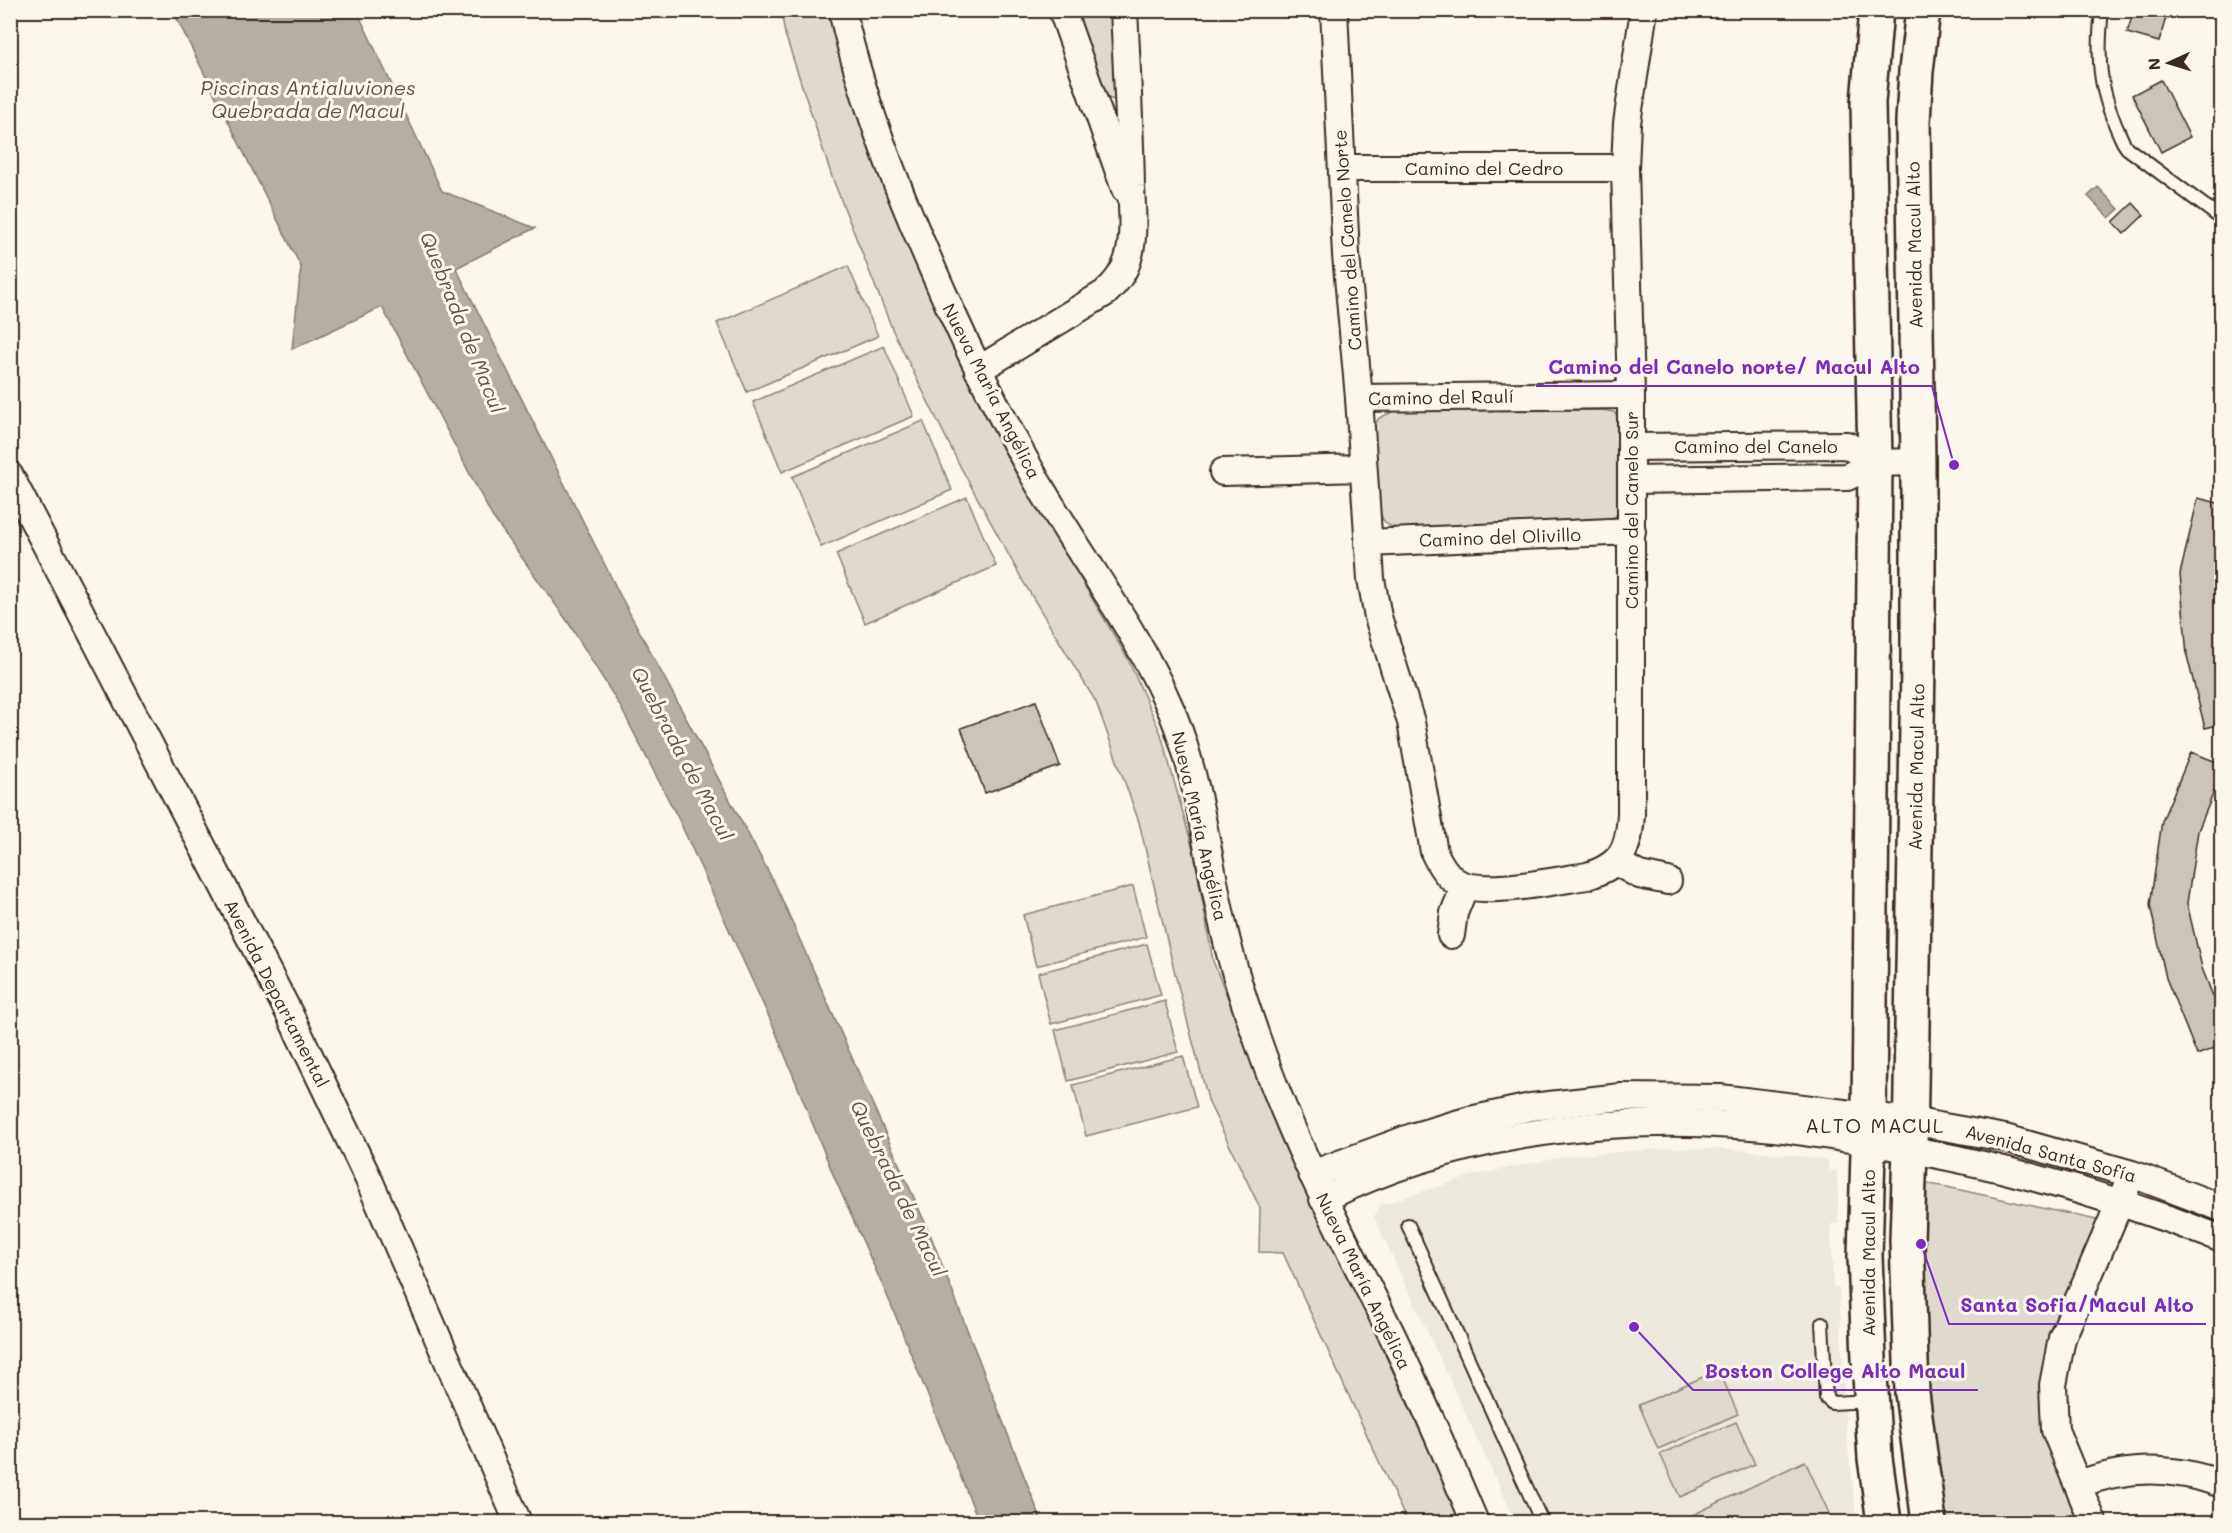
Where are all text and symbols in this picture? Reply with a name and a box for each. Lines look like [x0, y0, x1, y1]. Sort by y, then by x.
north arrow [2139, 33, 2199, 93]
text: N [2143, 57, 2164, 71]
water label: Piscinas Antialuviones Quebrada de Macul [200, 74, 416, 123]
street label: Camino del Canelo Norte [1327, 129, 1367, 351]
street label: Camino del Cedro [1405, 156, 1563, 180]
street label: Avenida Macul Alto [1901, 161, 1927, 329]
water label: Quebrada de Macul [415, 228, 511, 416]
street label: Nueva María Angélica [937, 299, 1047, 483]
callout: Camino del Canelo norte/ Macul Alto [1536, 348, 1932, 386]
text: Camino del Canelo norte/ Macul Alto [1548, 353, 1920, 379]
street label: Camino del Raulí [1368, 384, 1514, 410]
street label: Camino del Canelo Sur [1619, 411, 1643, 609]
street label: Camino del Canelo [1674, 434, 1838, 458]
street label: Camino del Olivillo [1419, 522, 1582, 552]
water label: Quebrada de Macul [626, 662, 740, 844]
street label: Avenida Macul Alto [1903, 683, 1929, 851]
street label: Nueva María Angélica [1167, 729, 1233, 923]
street label: Avenida Departamental [219, 895, 335, 1091]
water label: Quebrada de Macul [845, 1095, 953, 1281]
district label: ALTO MACUL [1805, 1112, 1945, 1138]
street label: Avenida Santa Sofía [1963, 1119, 2139, 1187]
street label: Avenida Macul Alto [1856, 1169, 1880, 1337]
street label: Nueva María Angélica [1311, 1189, 1417, 1373]
callout: Santa Sofia/Macul Alto [1949, 1286, 2206, 1324]
text: Santa Sofia/Macul Alto [1960, 1291, 2194, 1317]
callout: Boston College Alto Macul [1693, 1352, 1978, 1390]
text: Boston College Alto Macul [1705, 1357, 1965, 1383]

